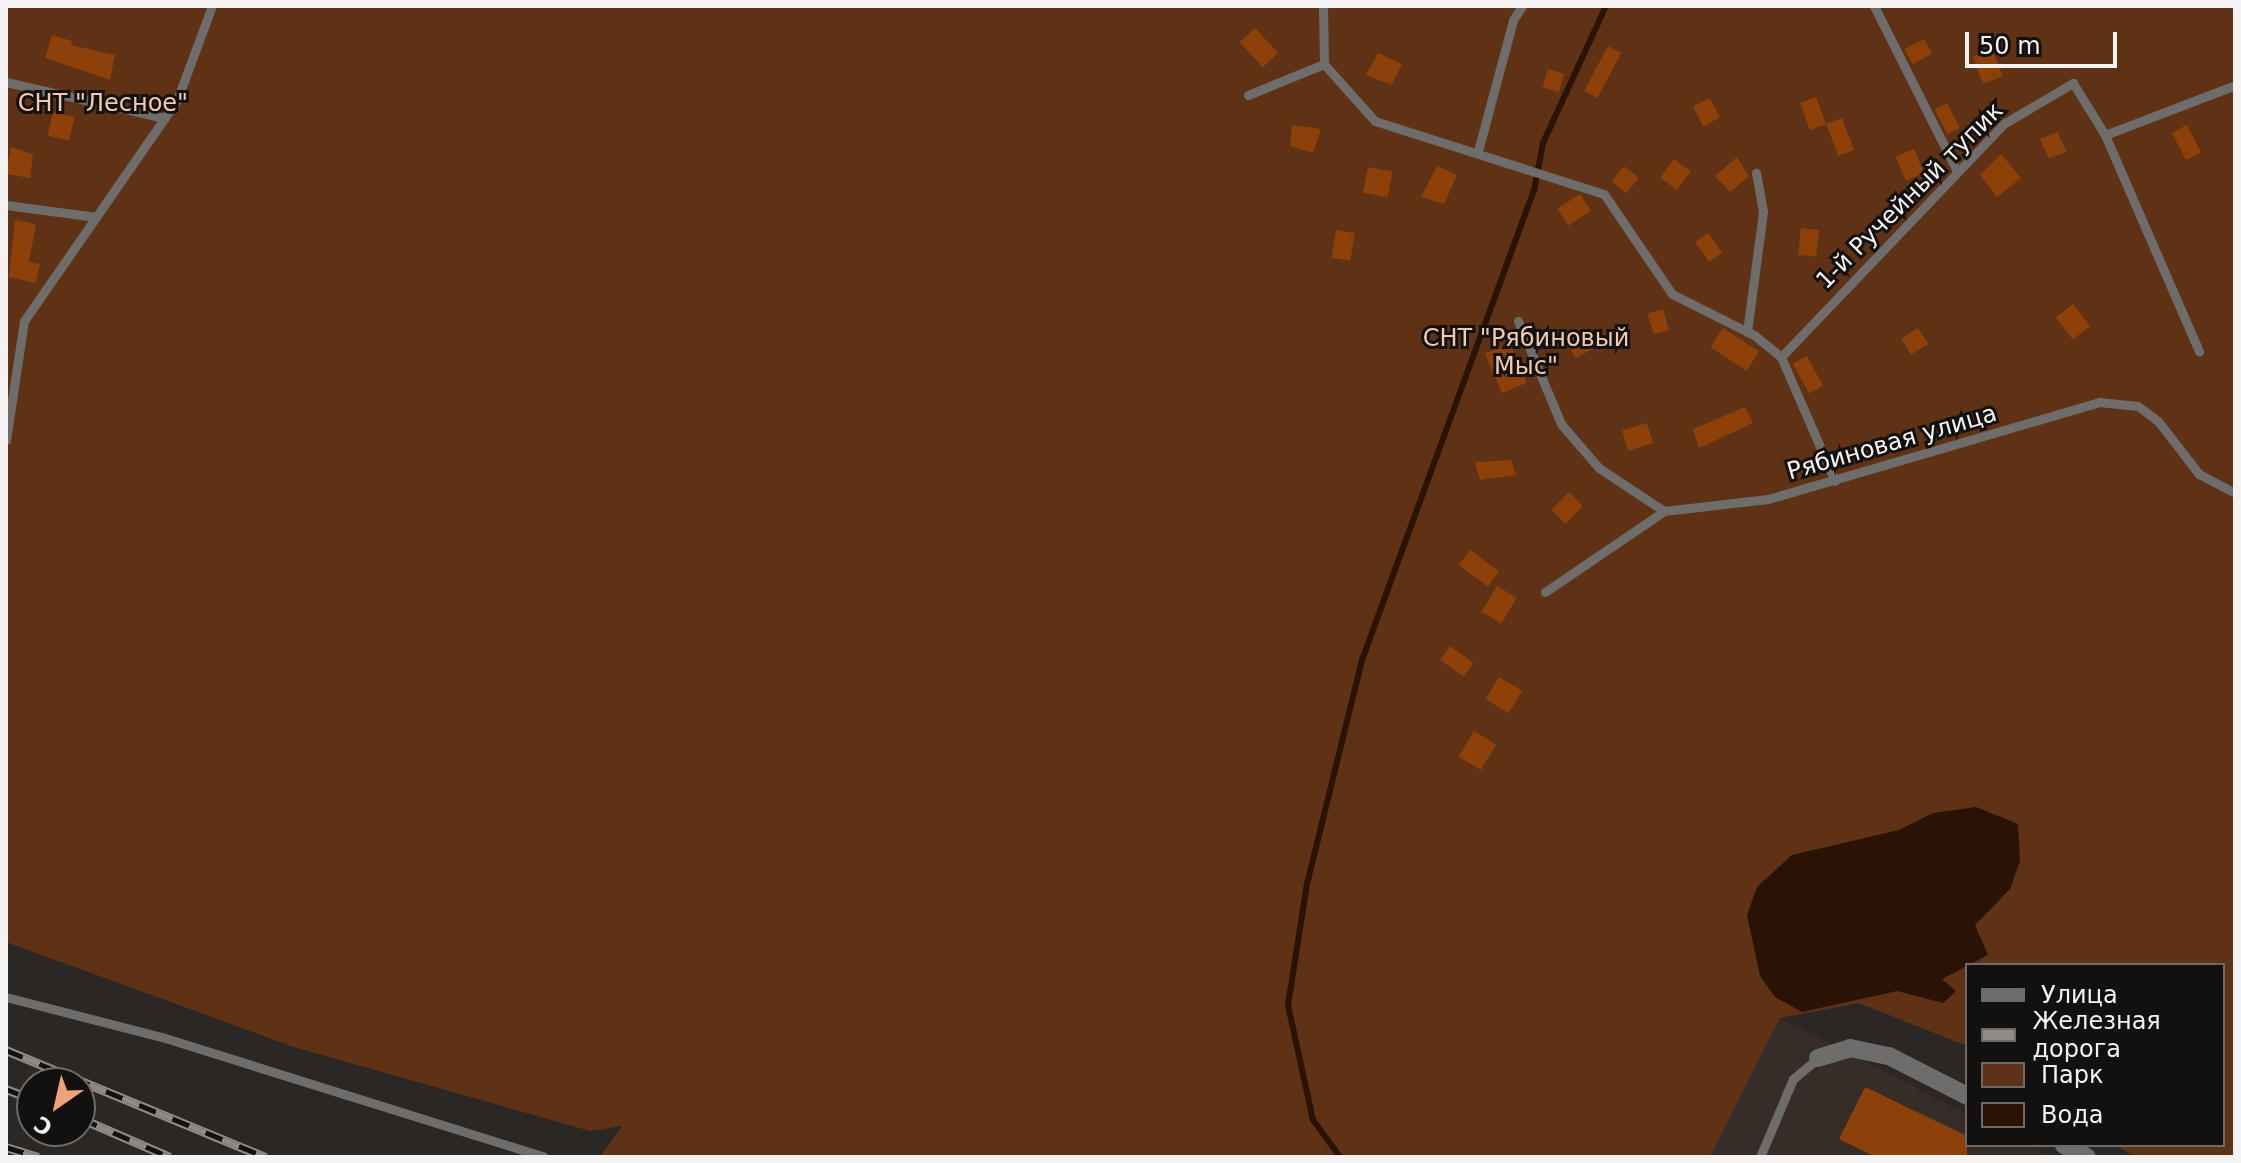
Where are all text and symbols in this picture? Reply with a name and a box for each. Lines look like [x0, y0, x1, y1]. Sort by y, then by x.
scale bar [1969, 16, 2121, 66]
text: 50 m [1979, 32, 2041, 60]
park label: СНТ "Лесное" [18, 90, 188, 118]
street label: 1-й Ручейный тупик [1811, 97, 2009, 295]
park label: СНТ "Рябиновый Мыс" [1423, 325, 1629, 381]
street label: Рябиновая улица [1784, 399, 2000, 487]
legend [1965, 963, 2225, 1147]
text: Улица [2041, 981, 2118, 1009]
text: Железная дорога [2032, 1007, 2161, 1063]
text: Парк [2041, 1061, 2103, 1089]
north arrow [16, 1067, 96, 1147]
text: Вода [2041, 1101, 2103, 1129]
text: С [30, 1111, 57, 1141]

